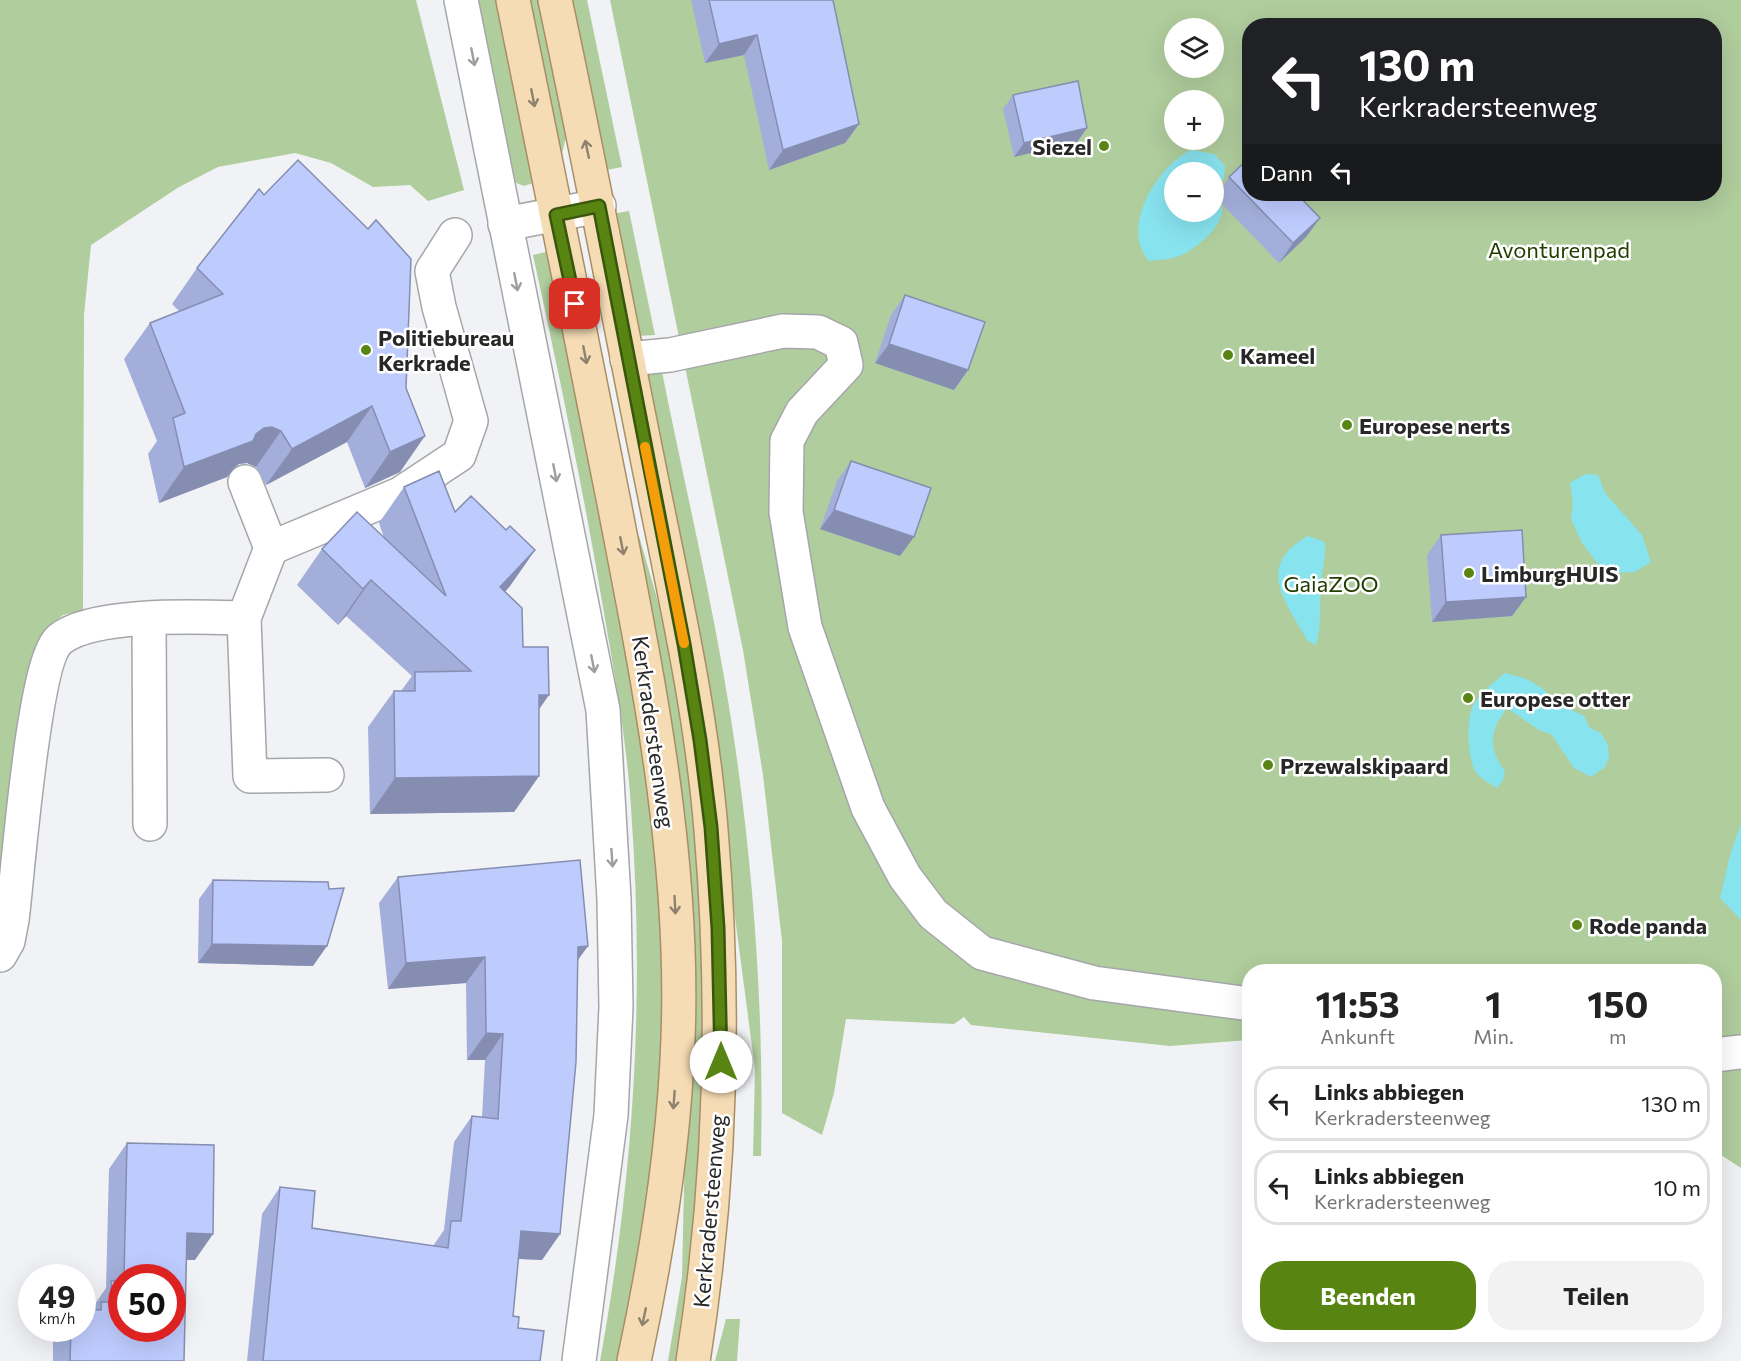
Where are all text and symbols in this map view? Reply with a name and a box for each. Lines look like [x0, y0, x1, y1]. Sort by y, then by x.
map controls [1164, 18, 1224, 222]
button: layers [1164, 18, 1224, 78]
text: 130 m [1359, 38, 1475, 90]
icon: left [1260, 42, 1338, 120]
one-way arrow [468, 47, 479, 67]
one-way arrow [528, 88, 539, 108]
button: + [1164, 90, 1224, 150]
text: Kerkradersteenweg [1359, 90, 1597, 123]
place label: Siezel [1032, 133, 1092, 160]
marker: Siezel [1097, 139, 1111, 153]
one-way arrow [580, 140, 592, 159]
icon: left [1325, 156, 1358, 189]
text: Dann [1260, 159, 1313, 186]
button: − [1164, 162, 1224, 222]
park label: Avonturenpad [1488, 236, 1630, 263]
one-way arrow [511, 271, 522, 291]
pin [549, 278, 600, 329]
icon: arrive [558, 287, 591, 320]
place label: Politiebureau Kerkrade [378, 324, 514, 376]
place label: Kameel [1240, 342, 1315, 369]
marker: Politiebureau Kerkrade [359, 343, 373, 357]
one-way arrow [580, 344, 591, 364]
marker: Kameel [1221, 348, 1235, 362]
place label: Europese nerts [1359, 412, 1510, 439]
marker: Europese nerts [1340, 418, 1354, 432]
one-way arrow [550, 462, 561, 482]
one-way arrow [617, 536, 628, 555]
place label: LimburgHUIS [1481, 560, 1619, 587]
marker: LimburgHUIS [1462, 566, 1476, 580]
park label: GaiaZOO [1283, 570, 1379, 597]
street label: Kerkradersteenweg [627, 634, 681, 830]
one-way arrow [588, 654, 599, 673]
place label: Europese otter [1480, 685, 1630, 712]
marker: Europese otter [1461, 691, 1475, 705]
place label: Przewalskipaard [1280, 752, 1448, 779]
marker: Przewalskipaard [1261, 758, 1275, 772]
one-way arrow [606, 847, 617, 867]
one-way arrow [669, 894, 680, 914]
place label: Rode panda [1589, 912, 1707, 939]
marker: Rode panda [1570, 918, 1584, 932]
text: 11:53 [1316, 981, 1400, 1025]
text: 1 [1485, 981, 1502, 1025]
text: 150 [1587, 981, 1648, 1025]
text: Ankunft [1320, 1024, 1395, 1048]
text: Min. [1473, 1024, 1514, 1048]
text: m [1609, 1024, 1627, 1048]
position arrow [689, 1030, 753, 1094]
text: Links abbiegen [1314, 1078, 1464, 1105]
icon: left [1263, 1087, 1296, 1120]
one-way arrow [668, 1089, 679, 1109]
text: 130 m [1641, 1090, 1701, 1117]
text: Kerkradersteenweg [1314, 1105, 1491, 1129]
street label: Kerkradersteenweg [687, 1113, 731, 1309]
text: Links abbiegen [1314, 1162, 1464, 1189]
icon: left [1263, 1171, 1296, 1204]
text: 10 m [1654, 1174, 1701, 1201]
text: Kerkradersteenweg [1314, 1189, 1491, 1213]
button: Beenden [1260, 1261, 1476, 1330]
button: Teilen [1488, 1261, 1704, 1330]
speed limit sign: 50 [108, 1264, 186, 1342]
text: 49 [39, 1277, 75, 1314]
one-way arrow [638, 1306, 649, 1326]
text: km/h [39, 1309, 75, 1327]

